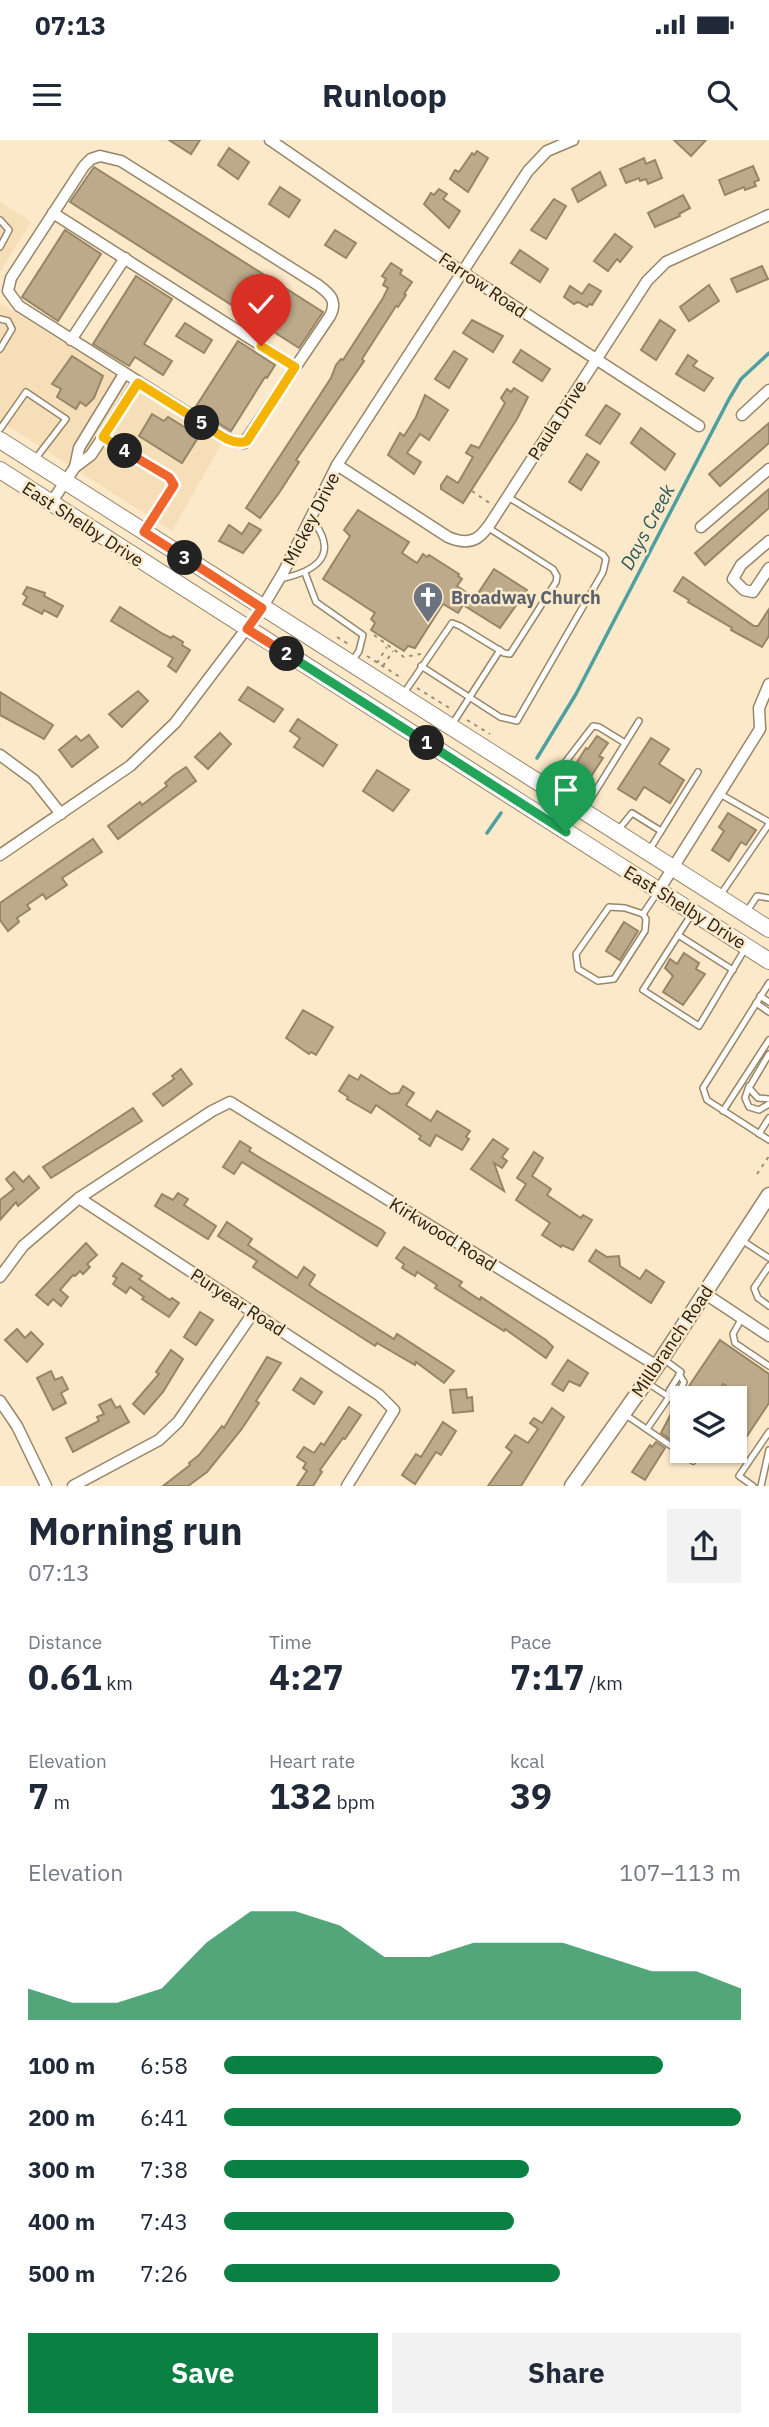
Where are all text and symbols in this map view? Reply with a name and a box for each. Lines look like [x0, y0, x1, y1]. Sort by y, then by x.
text: 07:13 [35, 8, 106, 42]
text: Runloop [322, 74, 447, 116]
icon: menu [28, 76, 66, 114]
icon: search [703, 76, 741, 114]
street label: Farrow Road [434, 247, 532, 323]
pin [231, 274, 291, 346]
icon: check [242, 285, 280, 323]
street label: Paula Drive [523, 375, 592, 464]
pin: 5 [184, 406, 220, 440]
text: 5 [196, 410, 207, 434]
pin: 4 [108, 434, 142, 468]
text: 4 [119, 438, 130, 462]
street label: Mickey Drive [278, 468, 344, 570]
street label: East Shelby Drive [18, 476, 148, 572]
water label: Days Creek [614, 479, 680, 574]
pin: 3 [168, 540, 202, 576]
text: 3 [179, 545, 190, 569]
church icon: Broadway Church [411, 580, 445, 624]
place label: Broadway Church [451, 586, 601, 609]
pin: 2 [270, 636, 304, 672]
text: 2 [281, 641, 292, 665]
pin: 1 [410, 726, 444, 760]
text: 1 [421, 730, 432, 754]
pin [536, 760, 596, 832]
icon: arrive [547, 771, 585, 809]
street label: East Shelby Drive [619, 860, 751, 954]
street label: Kirkwood Road [385, 1192, 501, 1276]
street label: Puryear Road [186, 1263, 290, 1341]
street label: Millbranch Road [626, 1280, 718, 1402]
map controls [670, 1386, 747, 1463]
button: layers [670, 1386, 747, 1463]
text: Morning run [28, 1506, 243, 1555]
button: share [667, 1509, 741, 1583]
text: 07:13 [28, 1557, 90, 1587]
text: Distance [28, 1630, 102, 1654]
text: Time [269, 1630, 312, 1654]
text: Pace [510, 1630, 551, 1654]
text: 0.61 [28, 1654, 102, 1700]
text: 4:27 [269, 1654, 344, 1700]
text: 7:17 [510, 1654, 585, 1700]
text: km [102, 1671, 133, 1695]
text: /km [585, 1671, 623, 1695]
text: Elevation [28, 1749, 107, 1773]
text: Heart rate [269, 1749, 355, 1773]
text: kcal [510, 1749, 545, 1773]
text: 7 [28, 1773, 49, 1819]
text: 132 [269, 1773, 332, 1819]
text: 39 [510, 1773, 552, 1819]
text: m [49, 1790, 70, 1814]
text: bpm [332, 1790, 375, 1814]
text: Elevation [28, 1857, 123, 1887]
text: 107–113 m [619, 1857, 741, 1887]
text: 100 m [28, 2050, 95, 2080]
text: 6:58 [140, 2050, 188, 2080]
text: 200 m [28, 2102, 95, 2132]
text: 6:41 [140, 2102, 188, 2132]
text: 300 m [28, 2154, 95, 2184]
text: 7:38 [140, 2154, 188, 2184]
text: 400 m [28, 2206, 95, 2236]
text: 7:43 [140, 2206, 188, 2236]
text: 500 m [28, 2258, 95, 2288]
text: 7:26 [140, 2258, 188, 2288]
button: Save [28, 2333, 378, 2413]
button: Share [392, 2333, 741, 2413]

